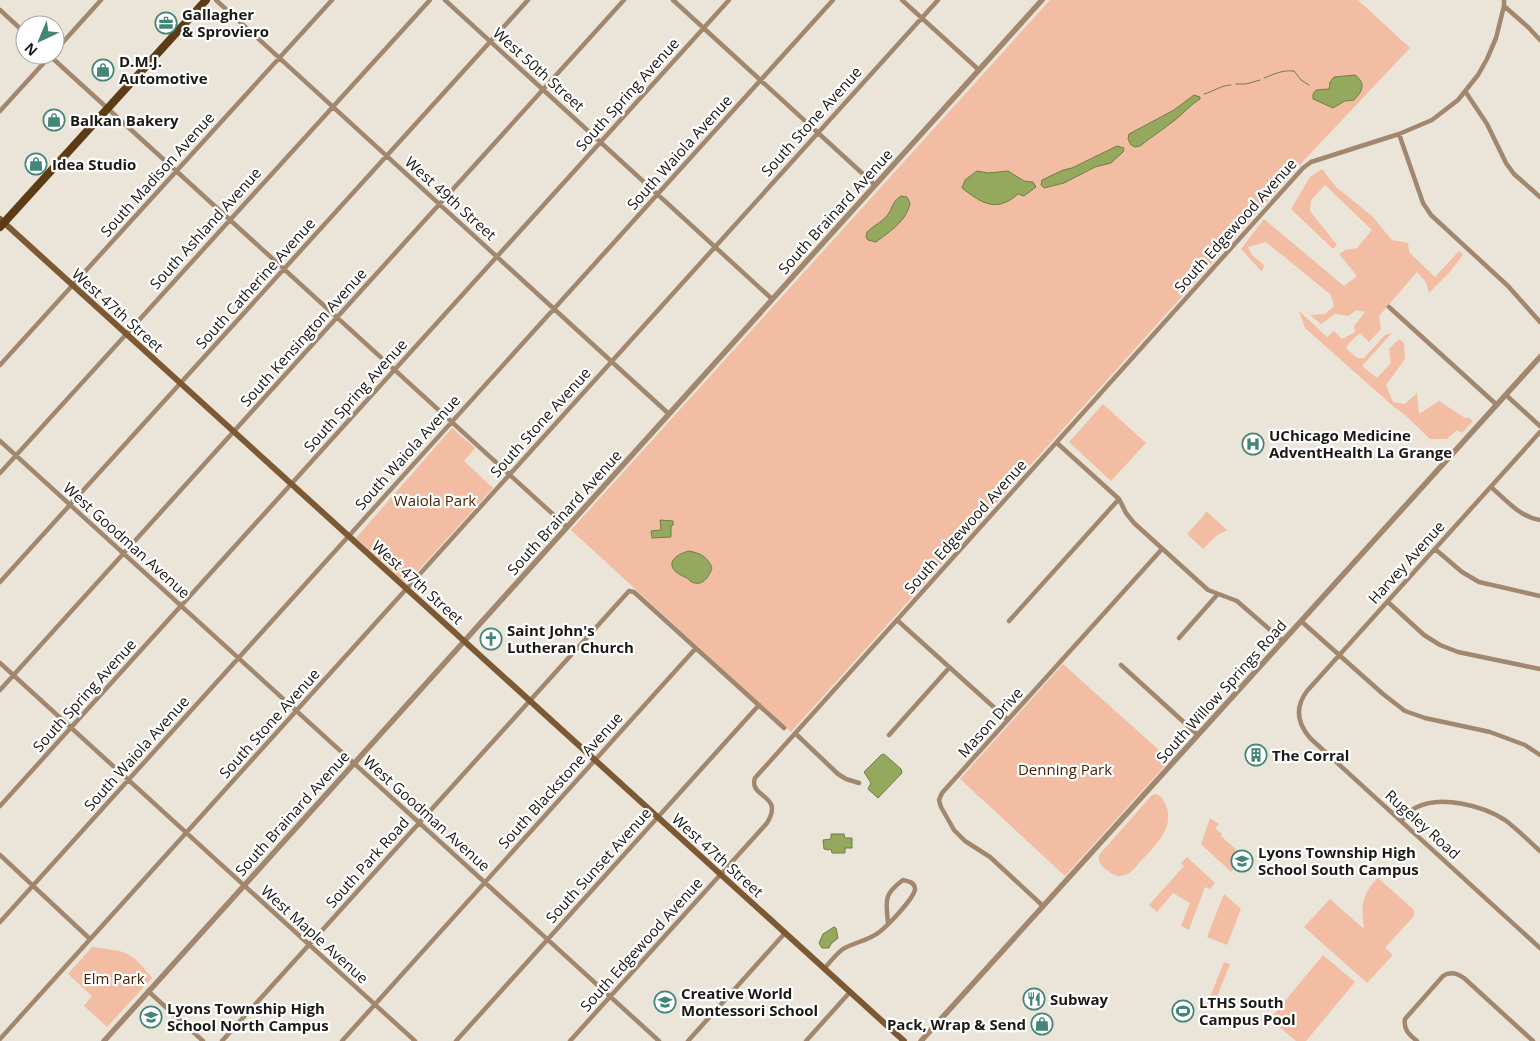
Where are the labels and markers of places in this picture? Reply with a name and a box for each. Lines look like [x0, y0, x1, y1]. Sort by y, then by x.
place label: Gallagher & Sproviero [182, 4, 269, 41]
office icon: Gallagher & Sproviero [154, 11, 178, 35]
place label: D.M.J. Automotive [119, 51, 208, 88]
shop icon: D.M.J. Automotive [91, 58, 115, 82]
shop icon: Balkan Bakery [42, 108, 66, 132]
place label: Balkan Bakery [70, 110, 179, 130]
shop icon: Idea Studio [24, 152, 48, 176]
place label: Idea Studio [52, 154, 136, 174]
place label: UChicago Medicine AdventHealth La Grange [1269, 425, 1452, 462]
hospital icon: UChicago Medicine AdventHealth La Grange [1241, 432, 1265, 456]
place label: Saint John's Lutheran Church [507, 620, 634, 657]
church icon: Saint John's Lutheran Church [479, 627, 503, 651]
building icon: The Corral [1244, 743, 1268, 767]
place label: The Corral [1272, 745, 1349, 765]
place label: Lyons Township High School South Campus [1258, 842, 1419, 879]
school or university icon: Lyons Township High School South Campus [1230, 849, 1254, 873]
place label: Creative World Montessori School [681, 983, 818, 1020]
restaurant icon: Subway [1022, 987, 1046, 1011]
place label: Subway [1050, 989, 1109, 1009]
school or university icon: Creative World Montessori School [653, 990, 677, 1014]
place label: LTHS South Campus Pool [1199, 992, 1296, 1029]
place label: Lyons Township High School North Campus [167, 998, 329, 1035]
sports icon: LTHS South Campus Pool [1171, 999, 1195, 1023]
school or university icon: Lyons Township High School North Campus [139, 1005, 163, 1029]
shop icon: Pack, Wrap & Send [1030, 1012, 1054, 1036]
place label: Pack, Wrap & Send [887, 1014, 1026, 1034]

